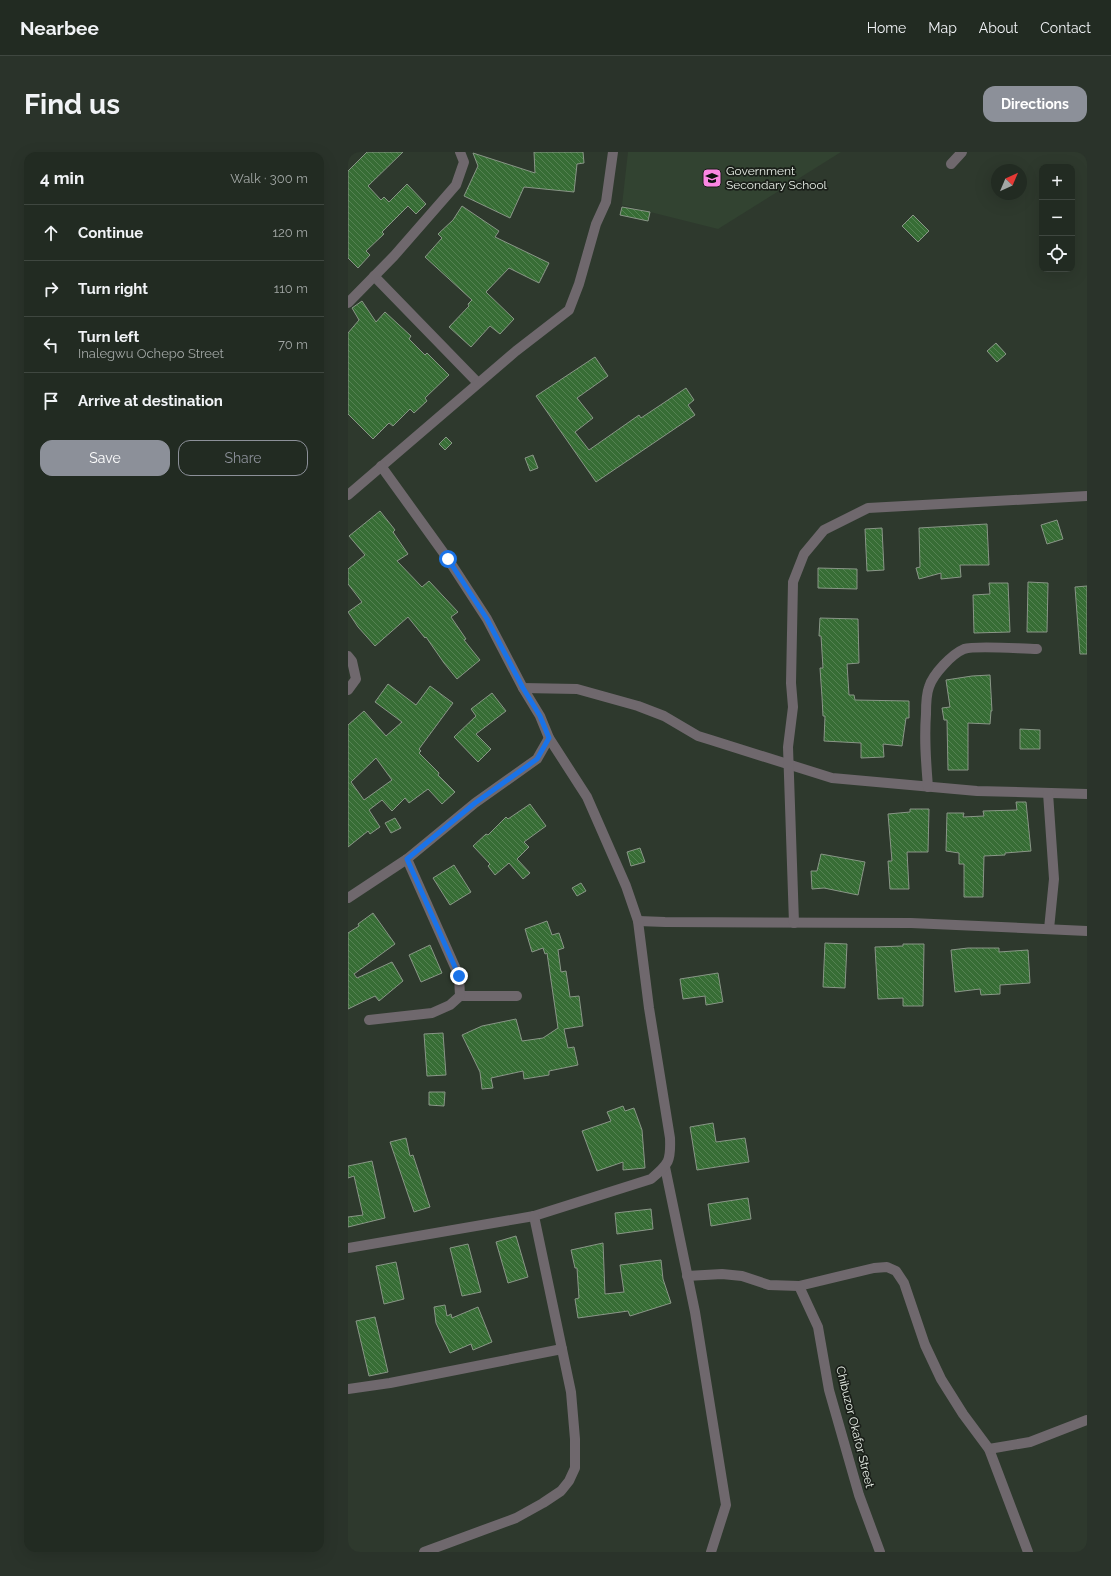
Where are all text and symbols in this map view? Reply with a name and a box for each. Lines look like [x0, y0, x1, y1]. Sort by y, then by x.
text: Nearbee [20, 17, 99, 39]
text: Home [867, 20, 906, 36]
text: Map [928, 20, 957, 36]
text: About [979, 20, 1018, 36]
text: Contact [1040, 20, 1091, 36]
button: Directions [983, 86, 1087, 122]
text: Find us [24, 88, 120, 121]
place label: Government Secondary School [726, 164, 828, 192]
north arrow [991, 164, 1027, 200]
map controls [1039, 164, 1075, 272]
button: + [1039, 164, 1075, 200]
school or university icon: Government Secondary School [701, 167, 723, 189]
text: 4 min [40, 168, 84, 188]
text: Walk · 300 m [230, 171, 308, 186]
button: − [1039, 200, 1075, 236]
icon: ahead [40, 222, 62, 244]
text: Continue [78, 224, 143, 242]
text: 120 m [272, 225, 308, 240]
button: locate [1039, 236, 1075, 272]
icon: right [40, 278, 62, 300]
text: Turn right [78, 280, 148, 298]
text: 110 m [274, 281, 308, 296]
text: Turn left [78, 328, 139, 346]
icon: left [40, 334, 62, 356]
text: 70 m [278, 337, 308, 352]
text: Inalegwu Ochepo Street [78, 346, 224, 361]
icon: arrive [40, 390, 62, 412]
text: Arrive at destination [78, 392, 223, 410]
button: Save [40, 440, 170, 476]
button: Share [178, 440, 308, 476]
route start [439, 550, 457, 568]
route end [450, 967, 468, 985]
street label: Chibuzor Okafor Street [833, 1365, 877, 1489]

